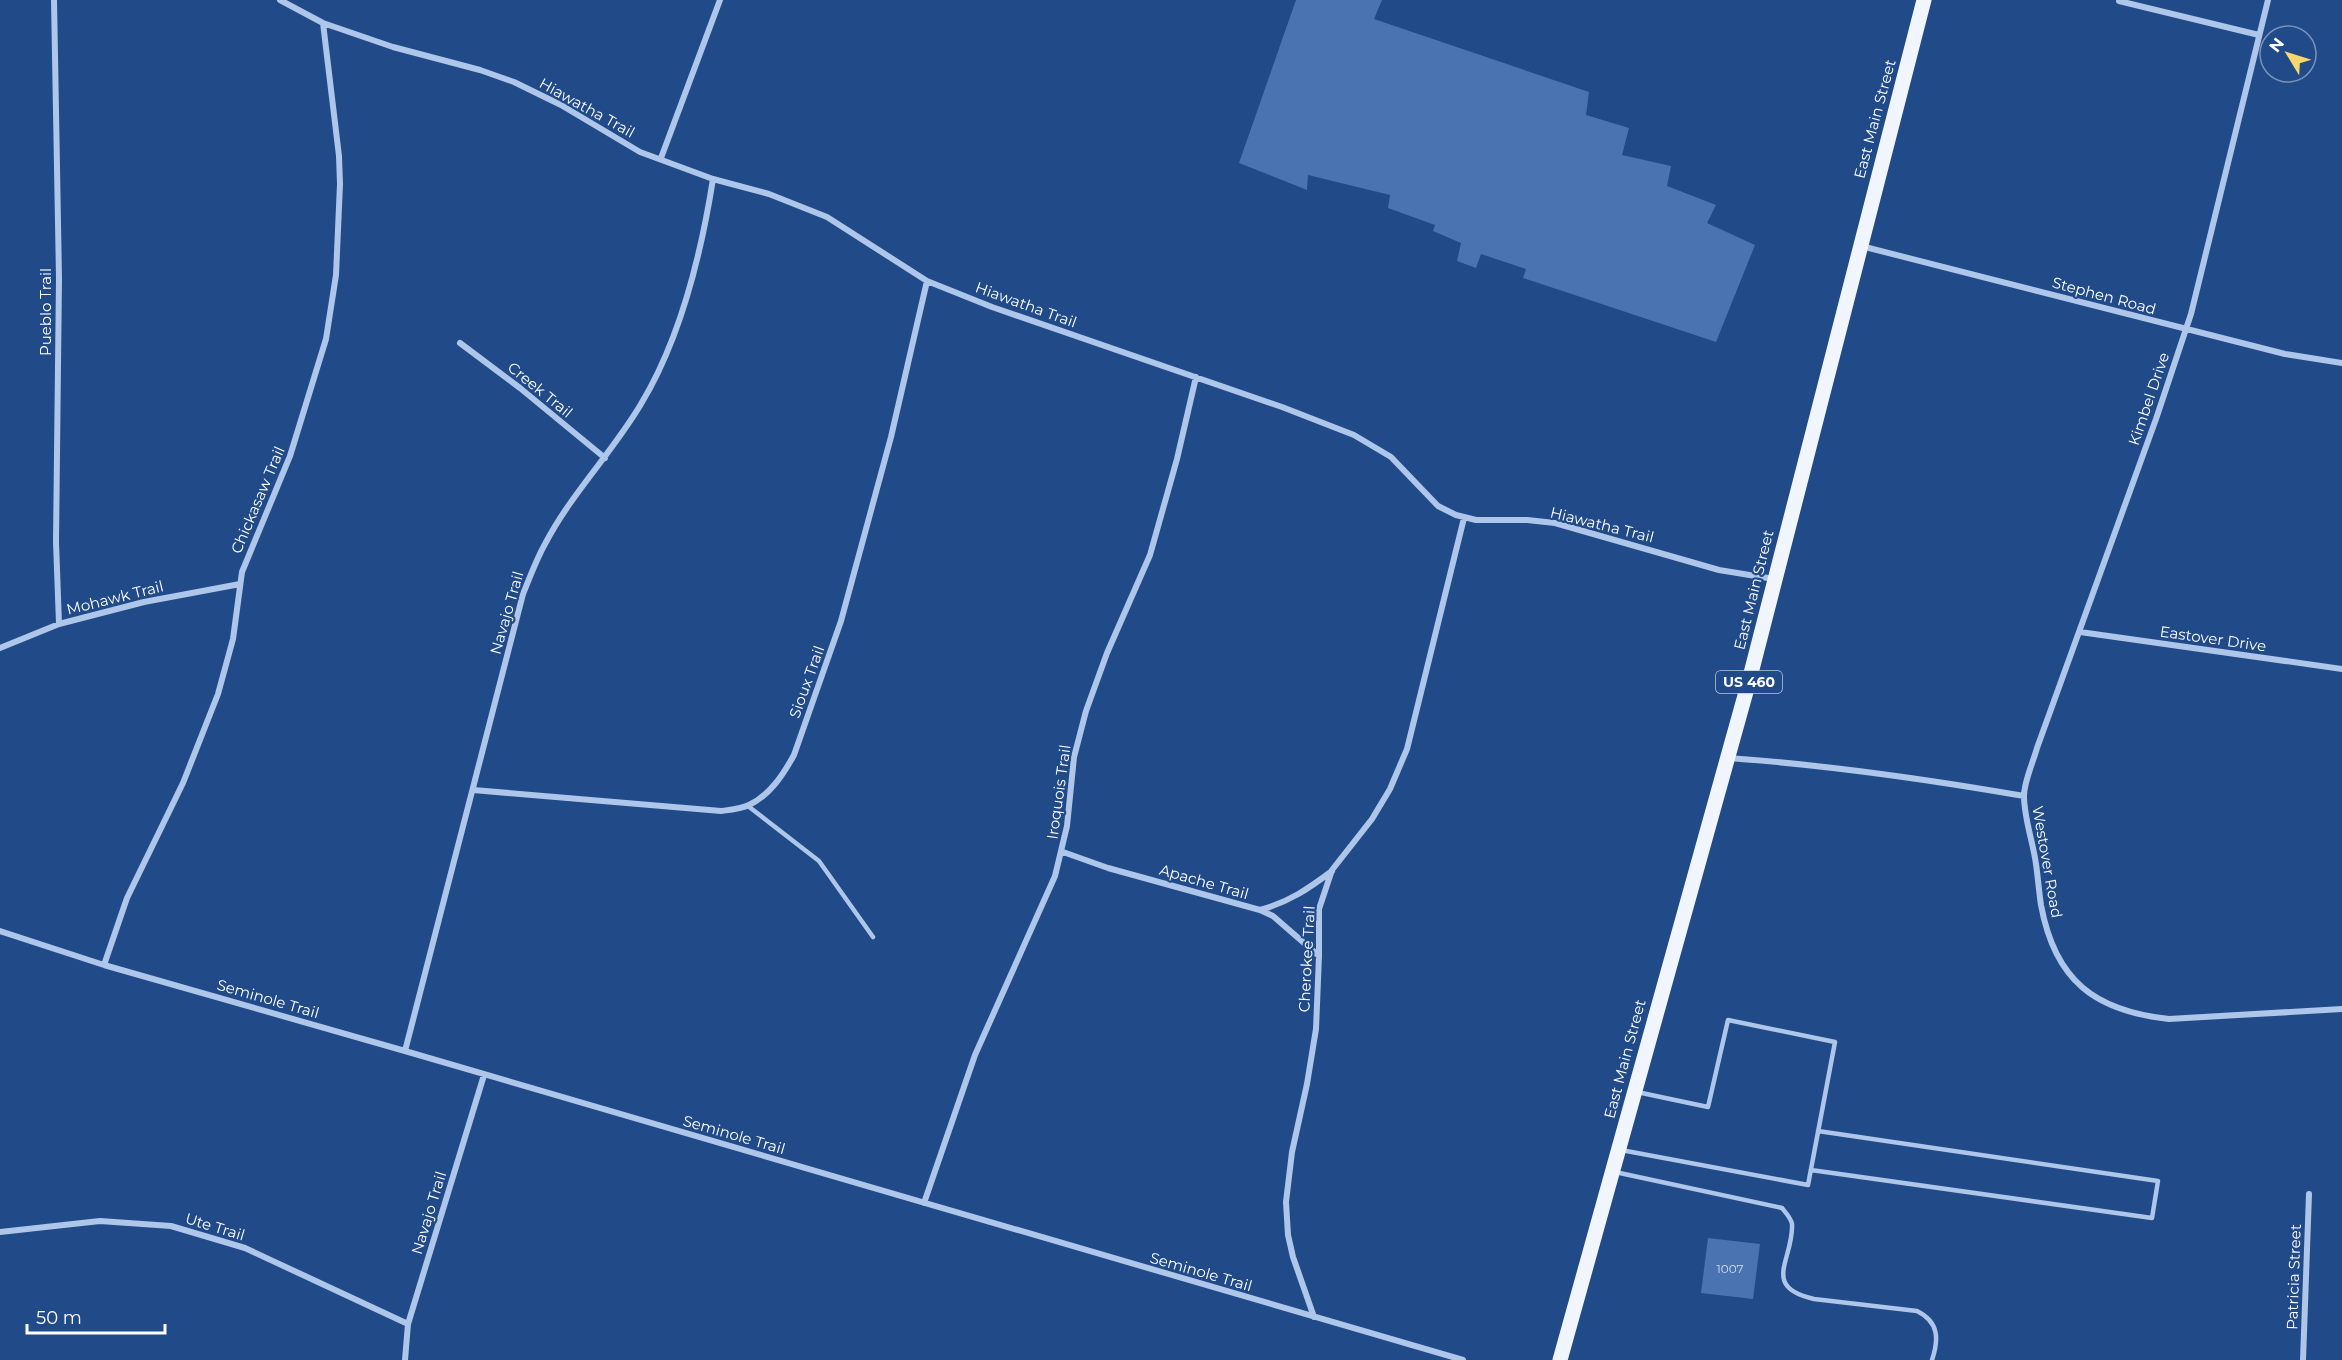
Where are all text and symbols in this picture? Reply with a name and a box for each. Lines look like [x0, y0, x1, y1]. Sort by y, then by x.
north arrow [2258, 24, 2318, 84]
text: N [2265, 34, 2288, 56]
street label: East Main Street [1849, 57, 1900, 181]
street label: Hiawatha Trail [536, 73, 638, 142]
street label: Pueblo Trail [36, 268, 55, 356]
street label: Stephen Road [2050, 273, 2158, 319]
street label: Hiawatha Trail [973, 277, 1079, 332]
street label: Kimbel Drive [2124, 350, 2173, 448]
street label: Creek Trail [504, 358, 577, 422]
street label: Chickasaw Trail [226, 443, 289, 556]
street label: Hiawatha Trail [1548, 502, 1656, 547]
street label: East Main Street [1729, 528, 1778, 652]
street label: Navajo Trail [486, 569, 527, 657]
street label: Mohawk Trail [64, 576, 165, 619]
street label: Eastover Drive [2159, 622, 2268, 655]
street label: Sioux Trail [785, 643, 828, 721]
road number: US 460 [1716, 671, 1782, 693]
street label: Iroquois Trail [1042, 743, 1075, 841]
street label: Westover Road [2028, 804, 2067, 919]
street label: Apache Trail [1157, 860, 1251, 903]
street label: Cherokee Trail [1294, 905, 1319, 1013]
street label: Seminole Trail [215, 975, 321, 1022]
street label: East Main Street [1599, 997, 1650, 1121]
street label: Seminole Trail [681, 1111, 787, 1158]
street label: Navajo Trail [407, 1169, 450, 1257]
street label: Ute Trail [183, 1208, 247, 1245]
street label: Patricia Street [2282, 1224, 2305, 1330]
street label: Seminole Trail [1148, 1248, 1254, 1295]
house number: 1007 [1716, 1261, 1744, 1276]
scale bar [27, 1297, 165, 1335]
text: 50 m [36, 1307, 82, 1329]

